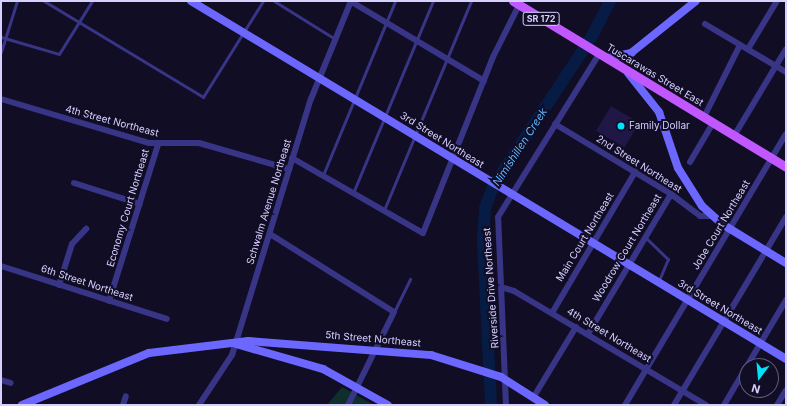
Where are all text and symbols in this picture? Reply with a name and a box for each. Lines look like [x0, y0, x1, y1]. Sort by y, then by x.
road number: SR 172 [522, 12, 560, 26]
street label: Tuscarawas Street East [604, 41, 706, 109]
street label: 4th Street Northeast [64, 103, 160, 139]
water label: Nimishillen Creek [490, 106, 550, 188]
street label: 3rd Street Northeast [398, 109, 486, 171]
place label: Family Dollar [629, 120, 690, 132]
marker: Family Dollar [616, 121, 626, 131]
street label: 2nd Street Northeast [594, 133, 684, 195]
street label: Schwalm Avenue Northeast [244, 138, 294, 266]
street label: Economy Court Northeast [104, 148, 152, 268]
street label: Jobe Court Northeast [689, 178, 753, 272]
street label: Main Court Northeast [554, 190, 616, 284]
street label: Woodrow Court Northeast [590, 192, 664, 304]
street label: Riverside Drive Northeast [481, 227, 501, 349]
street label: 6th Street Northeast [40, 262, 134, 304]
street label: 3rd Street Northeast [676, 277, 764, 337]
street label: 4th Street Northeast [565, 305, 653, 365]
street label: 5th Street Northeast [325, 329, 421, 349]
north arrow [739, 358, 779, 398]
text: N [750, 381, 762, 396]

